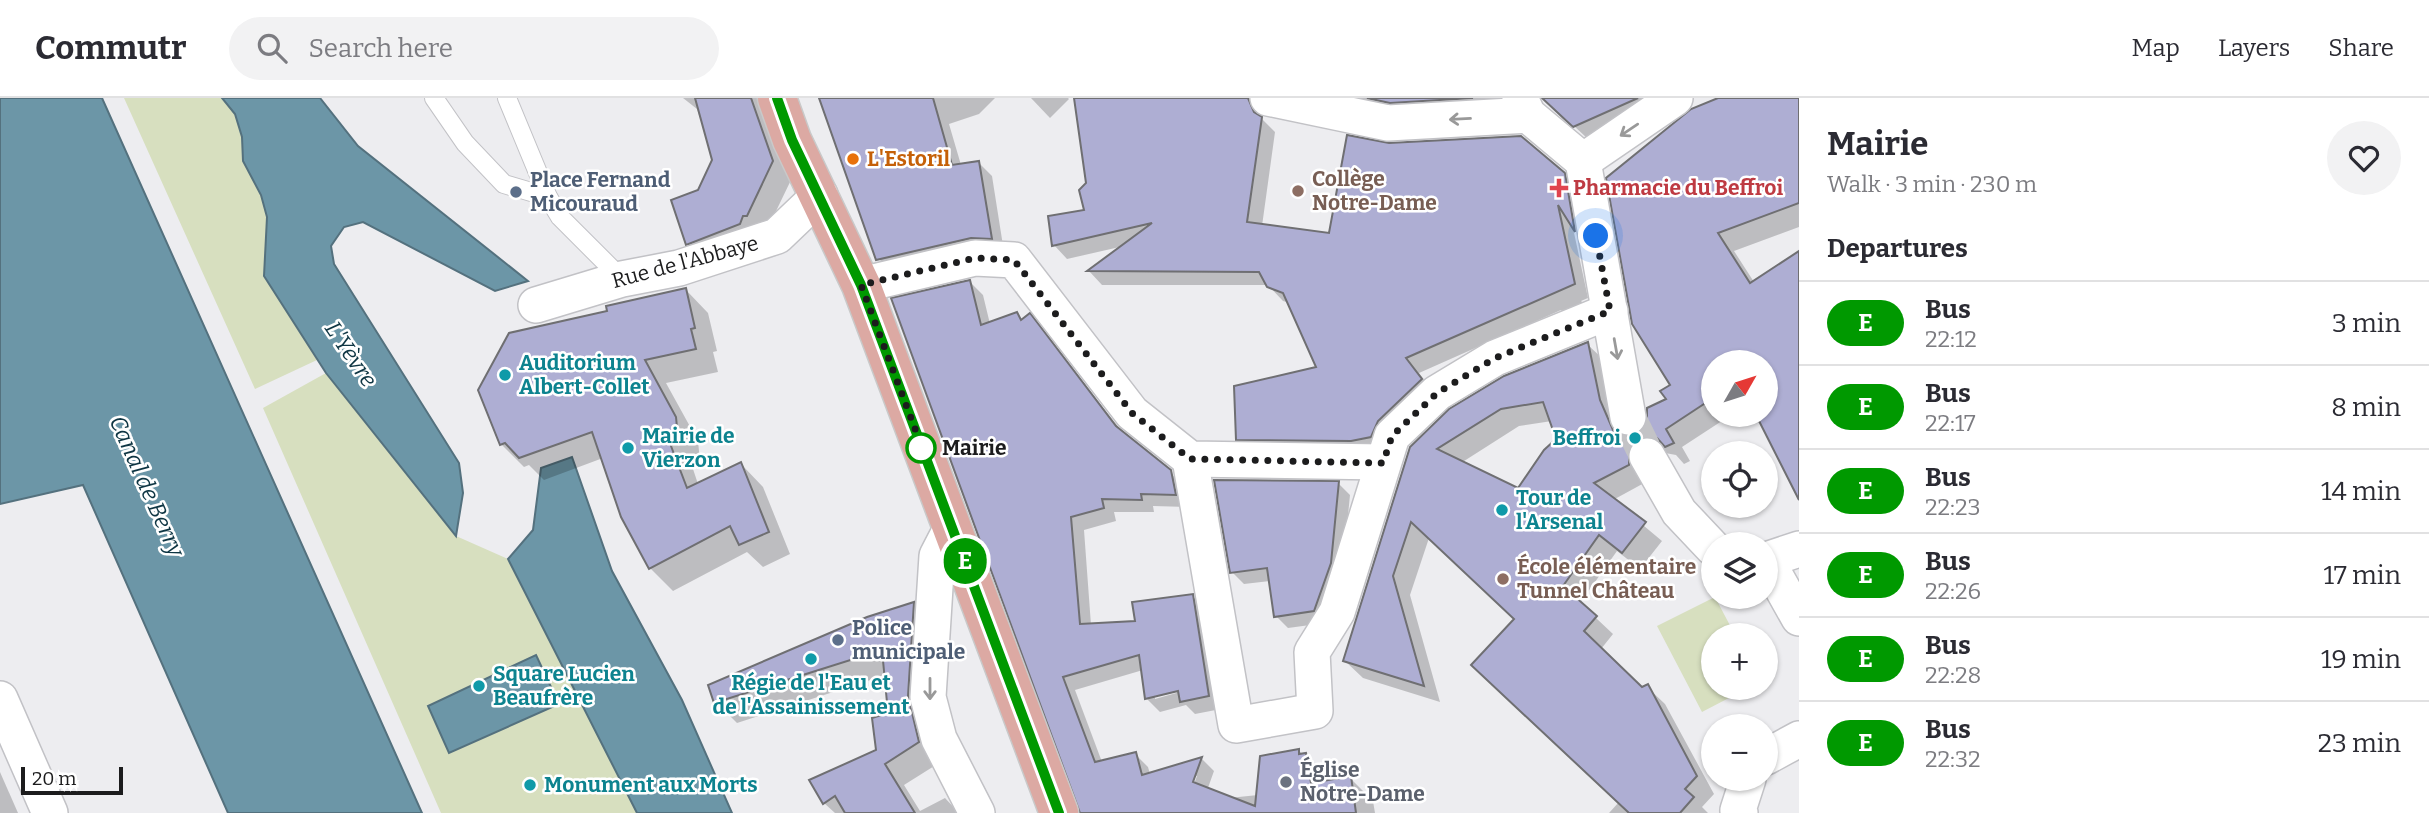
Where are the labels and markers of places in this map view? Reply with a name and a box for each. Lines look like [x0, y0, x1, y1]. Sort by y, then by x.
place label: L'Estoril [867, 146, 950, 172]
marker: L'Estoril [845, 151, 861, 167]
place label: Collège Notre-Dame [1312, 166, 1437, 216]
place label: Place Fernand Micouraud [530, 167, 671, 217]
place label: Pharmacie du Beffroi [1573, 175, 1783, 201]
marker: Pharmacie du Beffroi [1551, 180, 1567, 196]
marker: Collège Notre-Dame [1290, 183, 1306, 199]
marker: Place Fernand Micouraud [508, 184, 524, 200]
place label: Auditorium Albert-Collet [519, 350, 650, 400]
marker: Auditorium Albert-Collet [497, 367, 513, 383]
place label: Mairie de Vierzon [642, 423, 734, 473]
place label: Beffroi [1552, 425, 1621, 451]
marker: Beffroi [1627, 430, 1643, 446]
marker: Mairie [906, 433, 936, 463]
place label: Mairie [942, 435, 1006, 461]
marker: Mairie de Vierzon [620, 440, 636, 456]
place label: Tour de l'Arsenal [1516, 485, 1604, 535]
marker: Tour de l'Arsenal [1494, 502, 1510, 518]
place label: École élémentaire Tunnel Château [1517, 553, 1696, 604]
marker: École élémentaire Tunnel Château [1495, 571, 1511, 587]
place label: Police municipale [852, 615, 965, 665]
marker: Police municipale [830, 632, 846, 648]
marker: Régie de l'Eau et de l'Assainissement [803, 651, 819, 667]
place label: Square Lucien Beaufrère [493, 661, 635, 711]
place label: Régie de l'Eau et de l'Assainissement [712, 670, 910, 720]
marker: Square Lucien Beaufrère [471, 678, 487, 694]
place label: Église Notre-Dame [1300, 756, 1425, 807]
place label: Monument aux Morts [544, 772, 758, 798]
marker: Église Notre-Dame [1278, 774, 1294, 790]
marker: Monument aux Morts [522, 777, 538, 793]

